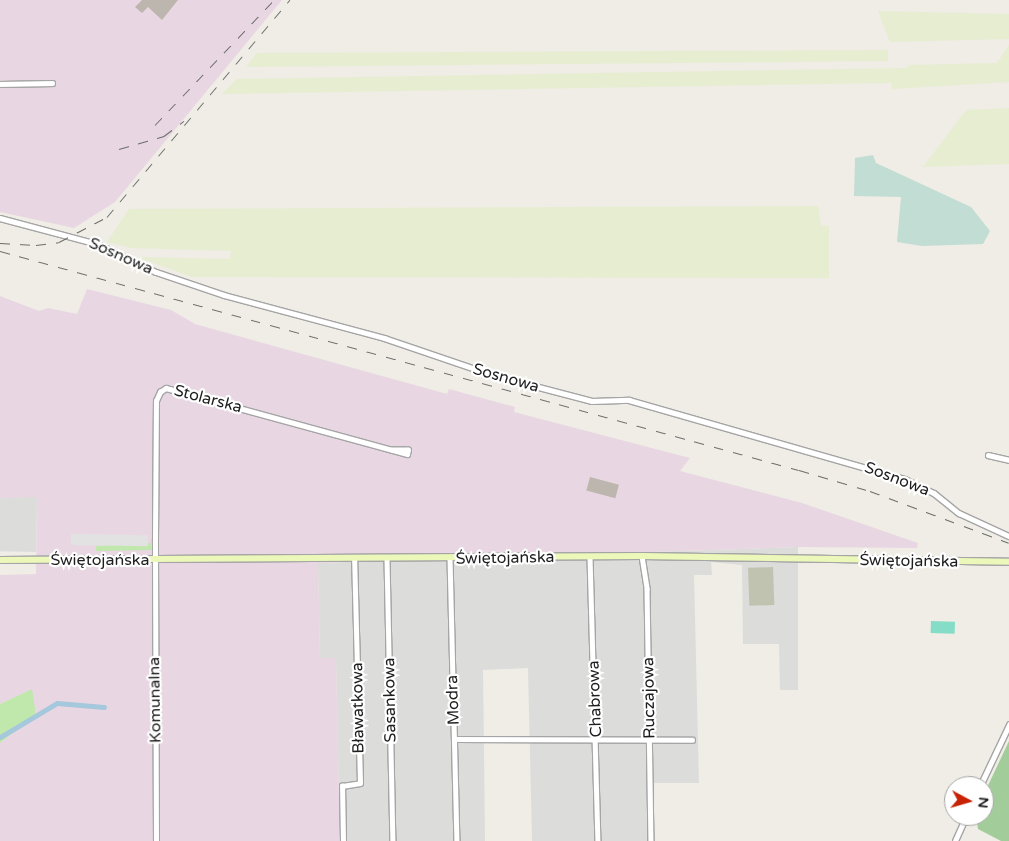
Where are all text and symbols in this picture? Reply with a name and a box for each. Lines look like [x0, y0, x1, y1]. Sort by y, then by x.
street label: Sosnowa [86, 233, 156, 279]
street label: Sosnowa [471, 359, 541, 397]
street label: Stolarska [172, 381, 244, 417]
street label: Sosnowa [862, 458, 932, 500]
street label: Świętojańska [455, 548, 555, 568]
street label: Świętojańska [51, 550, 149, 570]
street label: Świętojańska [859, 551, 959, 571]
street label: Komunalna [145, 657, 165, 743]
street label: Sasankowa [380, 657, 400, 743]
street label: Ruczajowa [639, 657, 659, 739]
street label: Chabrowa [584, 660, 606, 738]
street label: Bławatkowa [348, 662, 368, 754]
street label: Modra [443, 675, 463, 725]
north arrow [944, 776, 994, 826]
text: N [974, 796, 992, 809]

